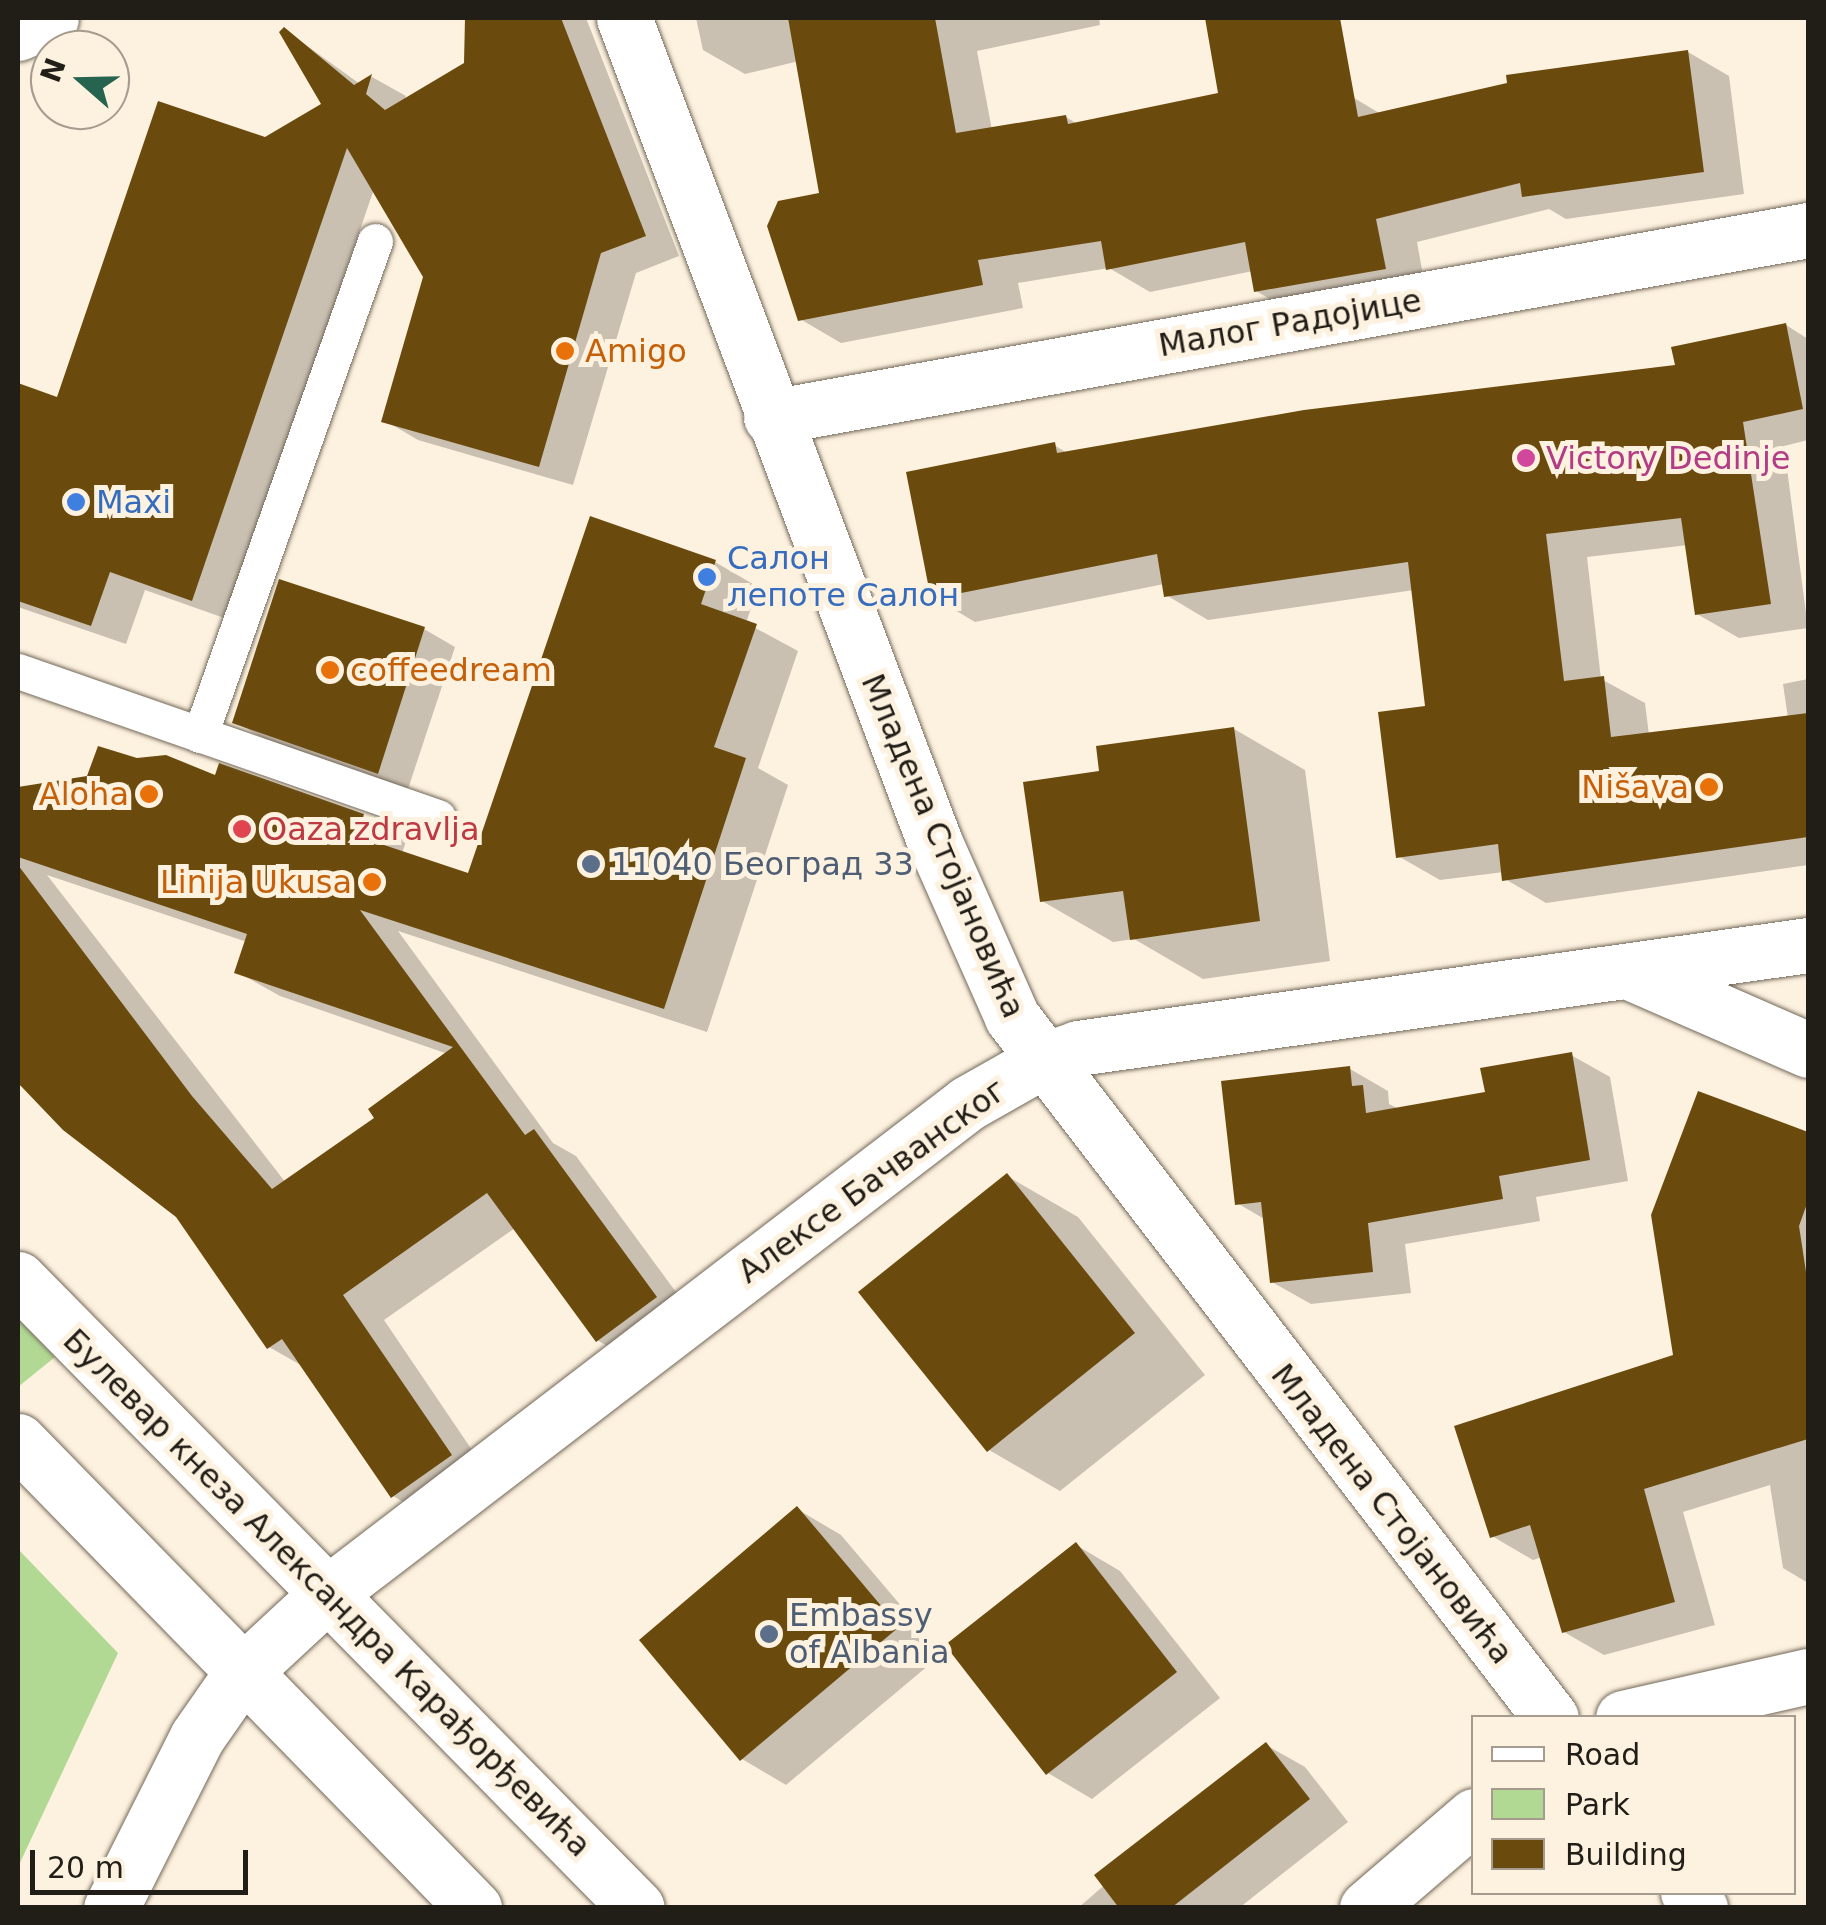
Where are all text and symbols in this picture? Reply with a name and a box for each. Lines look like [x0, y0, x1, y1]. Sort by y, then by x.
north arrow [30, 30, 130, 130]
text: N [34, 54, 73, 87]
street label: Малог Радојице [1156, 281, 1424, 365]
place label: Amigo [585, 332, 687, 370]
marker: Amigo [554, 340, 576, 362]
place label: Victory Dedinje [1546, 439, 1790, 477]
marker: Victory Dedinje [1515, 447, 1537, 469]
place label: Maxi [96, 483, 171, 521]
marker: Maxi [65, 491, 87, 513]
place label: Салон лепоте Салон [727, 540, 959, 615]
marker: Салон лепоте Салон [696, 566, 718, 588]
place label: coffeedream [350, 651, 552, 689]
marker: coffeedream [319, 659, 341, 681]
street label: Младена Стојановића [853, 668, 1033, 1024]
place label: Nišava [1581, 768, 1689, 806]
place label: Aloha [39, 775, 129, 813]
marker: Nišava [1698, 776, 1720, 798]
marker: Aloha [138, 783, 160, 805]
place label: Oaza zdravlja [262, 810, 480, 848]
marker: Oaza zdravlja [231, 818, 253, 840]
place label: 11040 Београд 33 [611, 845, 914, 883]
marker: 11040 Београд 33 [580, 853, 602, 875]
place label: Linija Ukusa [160, 863, 352, 901]
marker: Linija Ukusa [361, 871, 383, 893]
street label: Алексе Бачванског [730, 1071, 1014, 1291]
street label: Булевар кнеза Александра Карађорђевића [55, 1321, 599, 1865]
street label: Младена Стојановића [1263, 1356, 1521, 1672]
place label: Embassy of Albania [789, 1597, 950, 1672]
marker: Embassy of Albania [758, 1623, 780, 1645]
legend [1471, 1715, 1796, 1895]
text: Road [1565, 1737, 1640, 1772]
text: Park [1565, 1787, 1630, 1822]
scale bar [35, 1830, 252, 1892]
text: Building [1565, 1837, 1687, 1872]
text: 20 m [47, 1850, 124, 1885]

